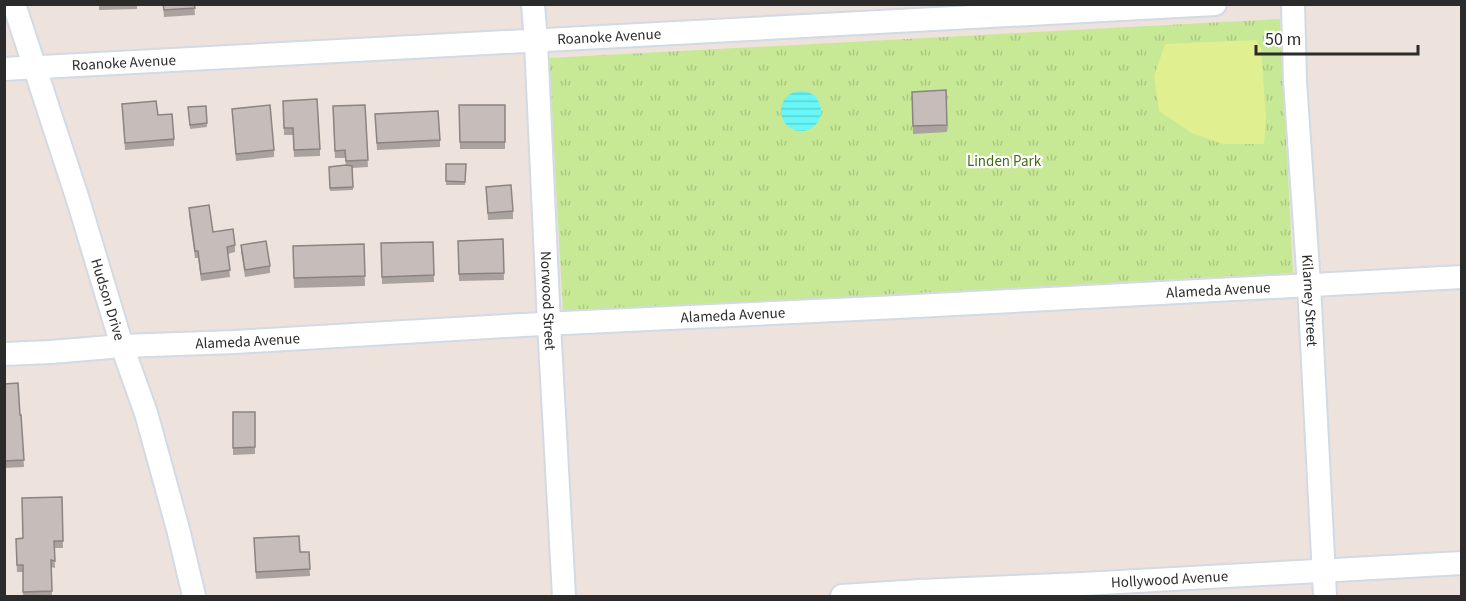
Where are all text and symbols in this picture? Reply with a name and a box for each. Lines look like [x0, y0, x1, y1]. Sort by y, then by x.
scale bar [1256, 18, 1418, 56]
street label: Roanoke Avenue [557, 23, 662, 50]
text: 50 m [1265, 27, 1301, 52]
street label: Roanoke Avenue [71, 49, 176, 76]
park label: Linden Park [967, 151, 1042, 172]
street label: Norwood Street [535, 251, 561, 351]
street label: Kilarney Street [1296, 254, 1323, 347]
street label: Hudson Drive [86, 256, 130, 343]
street label: Alameda Avenue [1165, 277, 1271, 303]
street label: Alameda Avenue [680, 302, 786, 328]
street label: Alameda Avenue [195, 328, 300, 354]
street label: Hollywood Avenue [1110, 565, 1229, 593]

